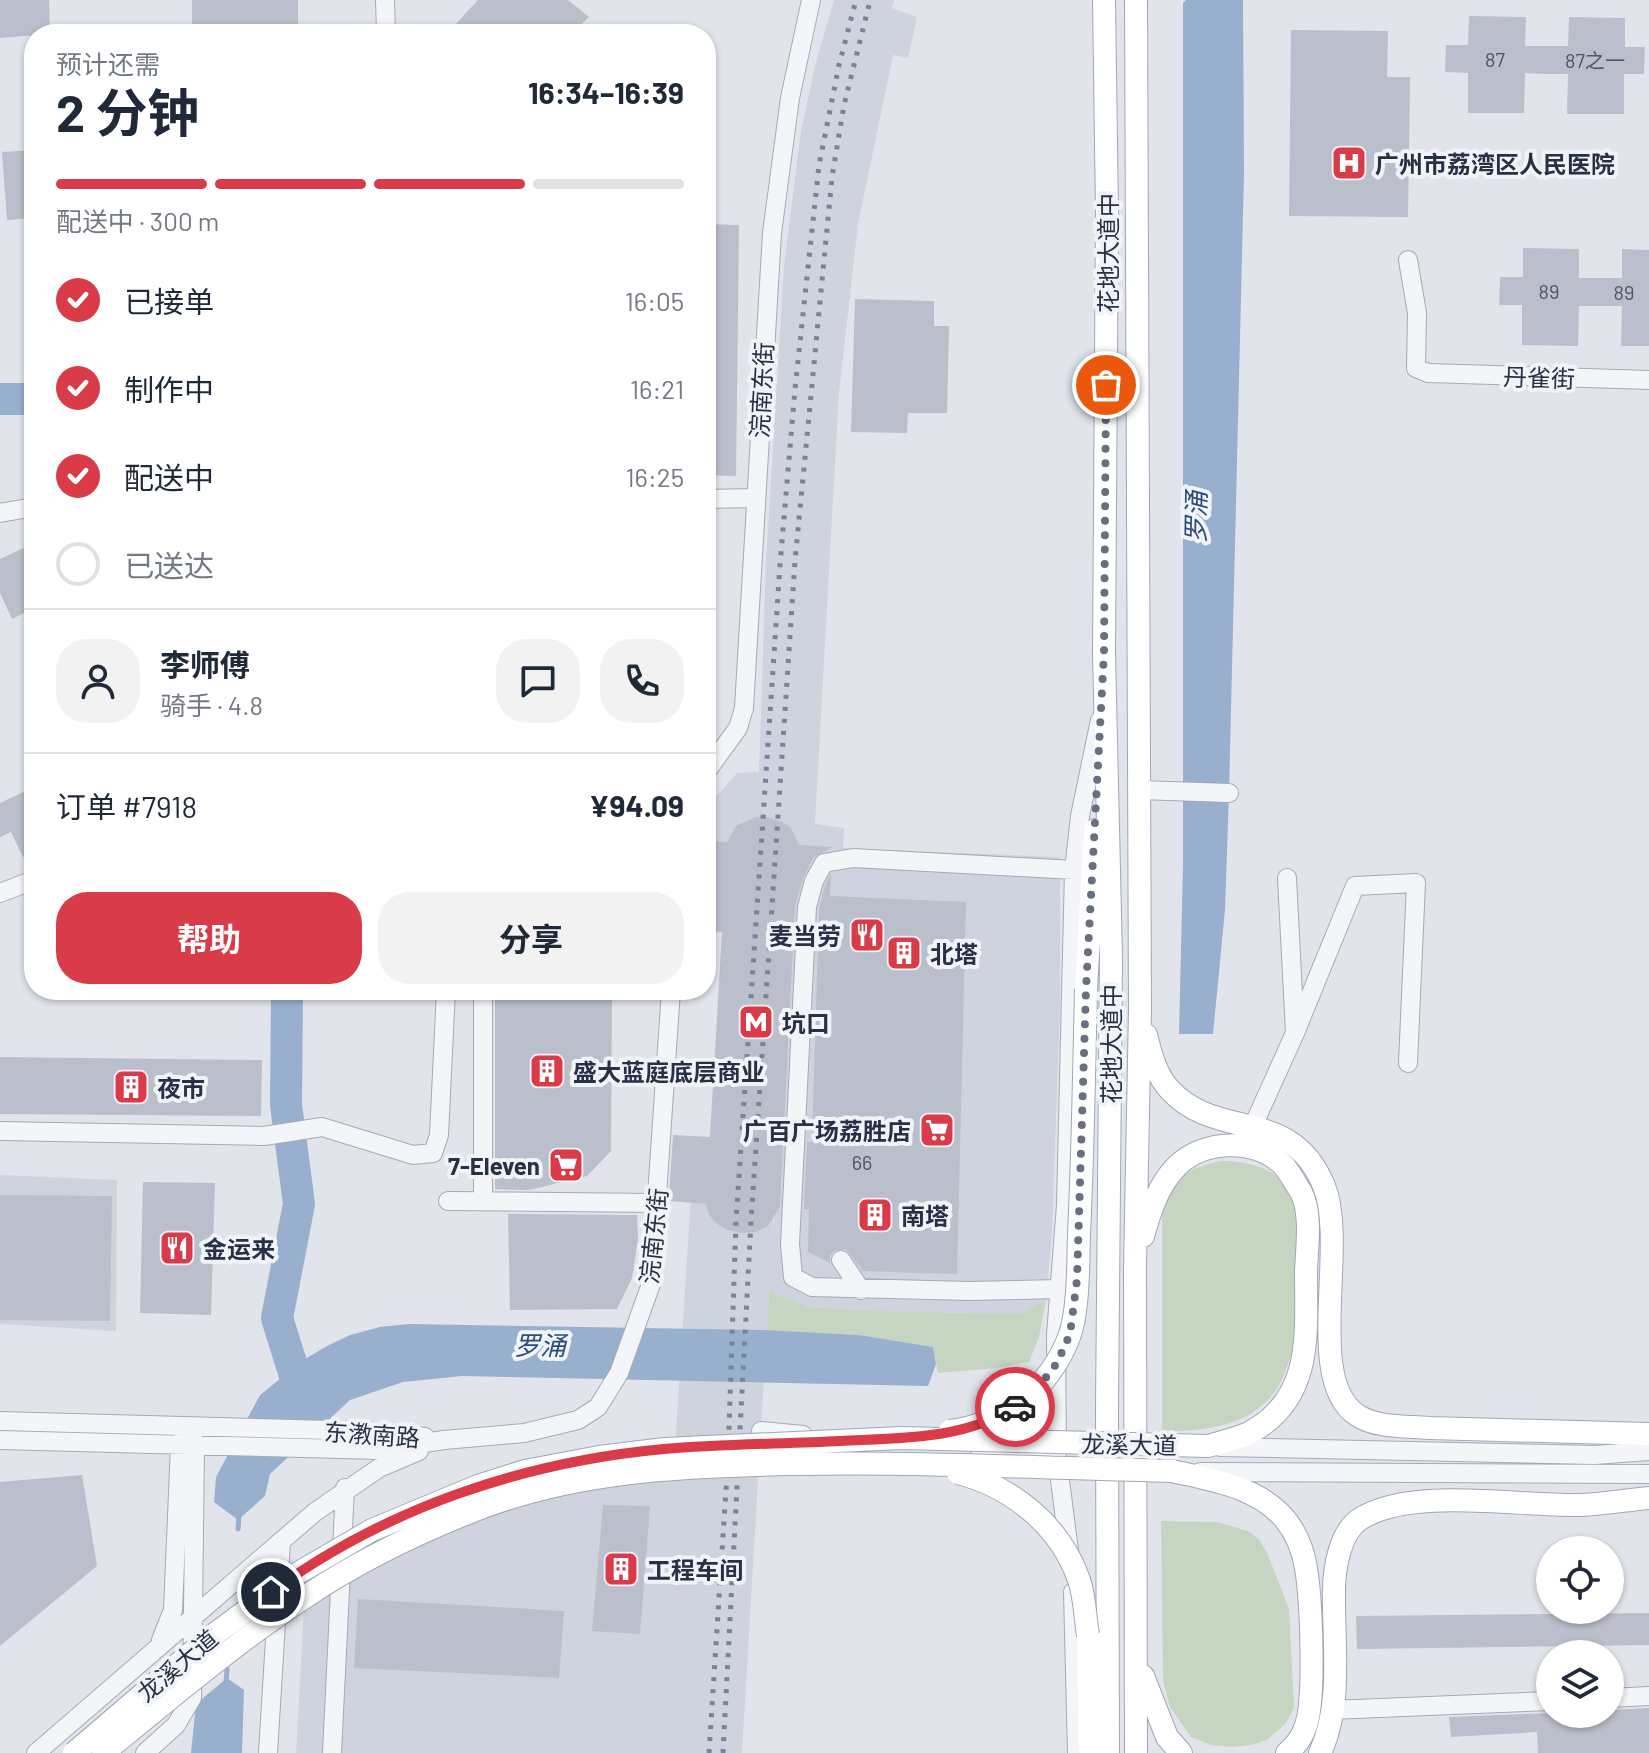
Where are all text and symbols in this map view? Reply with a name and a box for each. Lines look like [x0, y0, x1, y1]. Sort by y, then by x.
house number: 87 [1485, 47, 1505, 71]
text: 预计还需 [56, 48, 160, 79]
house number: 87之一 [1565, 48, 1625, 72]
text: 16:34–16:39 [528, 74, 684, 110]
text: 2 分钟 [56, 80, 200, 142]
hospital icon: 广州市荔湾区人民医院 [1330, 144, 1368, 182]
place label: 广州市荔湾区人民医院 [1375, 149, 1615, 178]
street label: 花地大道中 [1093, 193, 1122, 313]
text: 配送中 · 300 m [56, 205, 219, 236]
icon: check [56, 278, 100, 322]
house number: 89 [1539, 279, 1559, 303]
house number: 89 [1614, 280, 1634, 304]
text: 已接单 [124, 283, 214, 319]
text: 16:05 [625, 285, 684, 316]
street label: 浣南东街 [744, 341, 778, 439]
pin [1072, 351, 1140, 419]
street label: 丹雀街 [1503, 361, 1575, 393]
icon: bag [1084, 363, 1128, 407]
icon: check [56, 366, 100, 410]
text: 制作中 [124, 371, 214, 407]
text: 16:21 [630, 373, 684, 404]
icon: check [56, 454, 100, 498]
text: 配送中 [124, 459, 214, 495]
text: 16:25 [625, 461, 684, 492]
water label: 罗涌 [1179, 488, 1211, 543]
text: 已送达 [124, 547, 214, 583]
button: person [56, 639, 140, 723]
button: chat [496, 639, 580, 723]
button: phone [600, 639, 684, 723]
text: 李师傅 [160, 646, 250, 682]
text: 骑手 · 4.8 [160, 689, 263, 720]
text: ¥94.09 [589, 787, 684, 823]
text: 订单 #7918 [56, 788, 197, 824]
button: 帮助 [56, 892, 362, 984]
button: 分享 [378, 892, 684, 984]
restaurant icon: 麦当劳 [848, 916, 886, 954]
place label: 麦当劳 [769, 921, 841, 950]
building icon: 北塔 [885, 934, 923, 972]
place label: 北塔 [930, 939, 978, 968]
street label: 花地大道中 [1096, 984, 1125, 1104]
metro station icon: 坑口 [737, 1003, 775, 1041]
place label: 坑口 [782, 1008, 830, 1037]
building icon: 盛大蓝庭底层商业 [528, 1052, 566, 1090]
place label: 盛大蓝庭底层商业 [573, 1057, 765, 1086]
building icon: 夜市 [112, 1068, 150, 1106]
place label: 夜市 [157, 1073, 205, 1102]
supermarket icon: 广百广场荔胜店 [918, 1111, 956, 1149]
place label: 广百广场荔胜店 [743, 1116, 911, 1145]
supermarket icon: 7-Eleven [547, 1146, 585, 1184]
house number: 66 [852, 1150, 872, 1174]
place label: 7-Eleven [448, 1151, 540, 1180]
street label: 浣南东街 [634, 1187, 672, 1285]
building icon: 南塔 [856, 1196, 894, 1234]
place label: 南塔 [901, 1201, 949, 1230]
restaurant icon: 金运来 [158, 1229, 196, 1267]
place label: 金运来 [203, 1234, 275, 1263]
water label: 罗涌 [514, 1329, 569, 1360]
courier [975, 1367, 1055, 1447]
icon: car [993, 1385, 1037, 1429]
street label: 东漖南路 [323, 1416, 421, 1452]
street label: 龙溪大道 [1081, 1429, 1177, 1459]
map controls [1536, 1536, 1624, 1728]
button: locate [1536, 1536, 1624, 1624]
building icon: 工程车间 [602, 1550, 640, 1588]
place label: 工程车间 [647, 1555, 743, 1584]
pin [237, 1558, 305, 1626]
icon: home [249, 1570, 293, 1614]
street label: 龙溪大道 [131, 1623, 223, 1707]
button: layers [1536, 1640, 1624, 1728]

